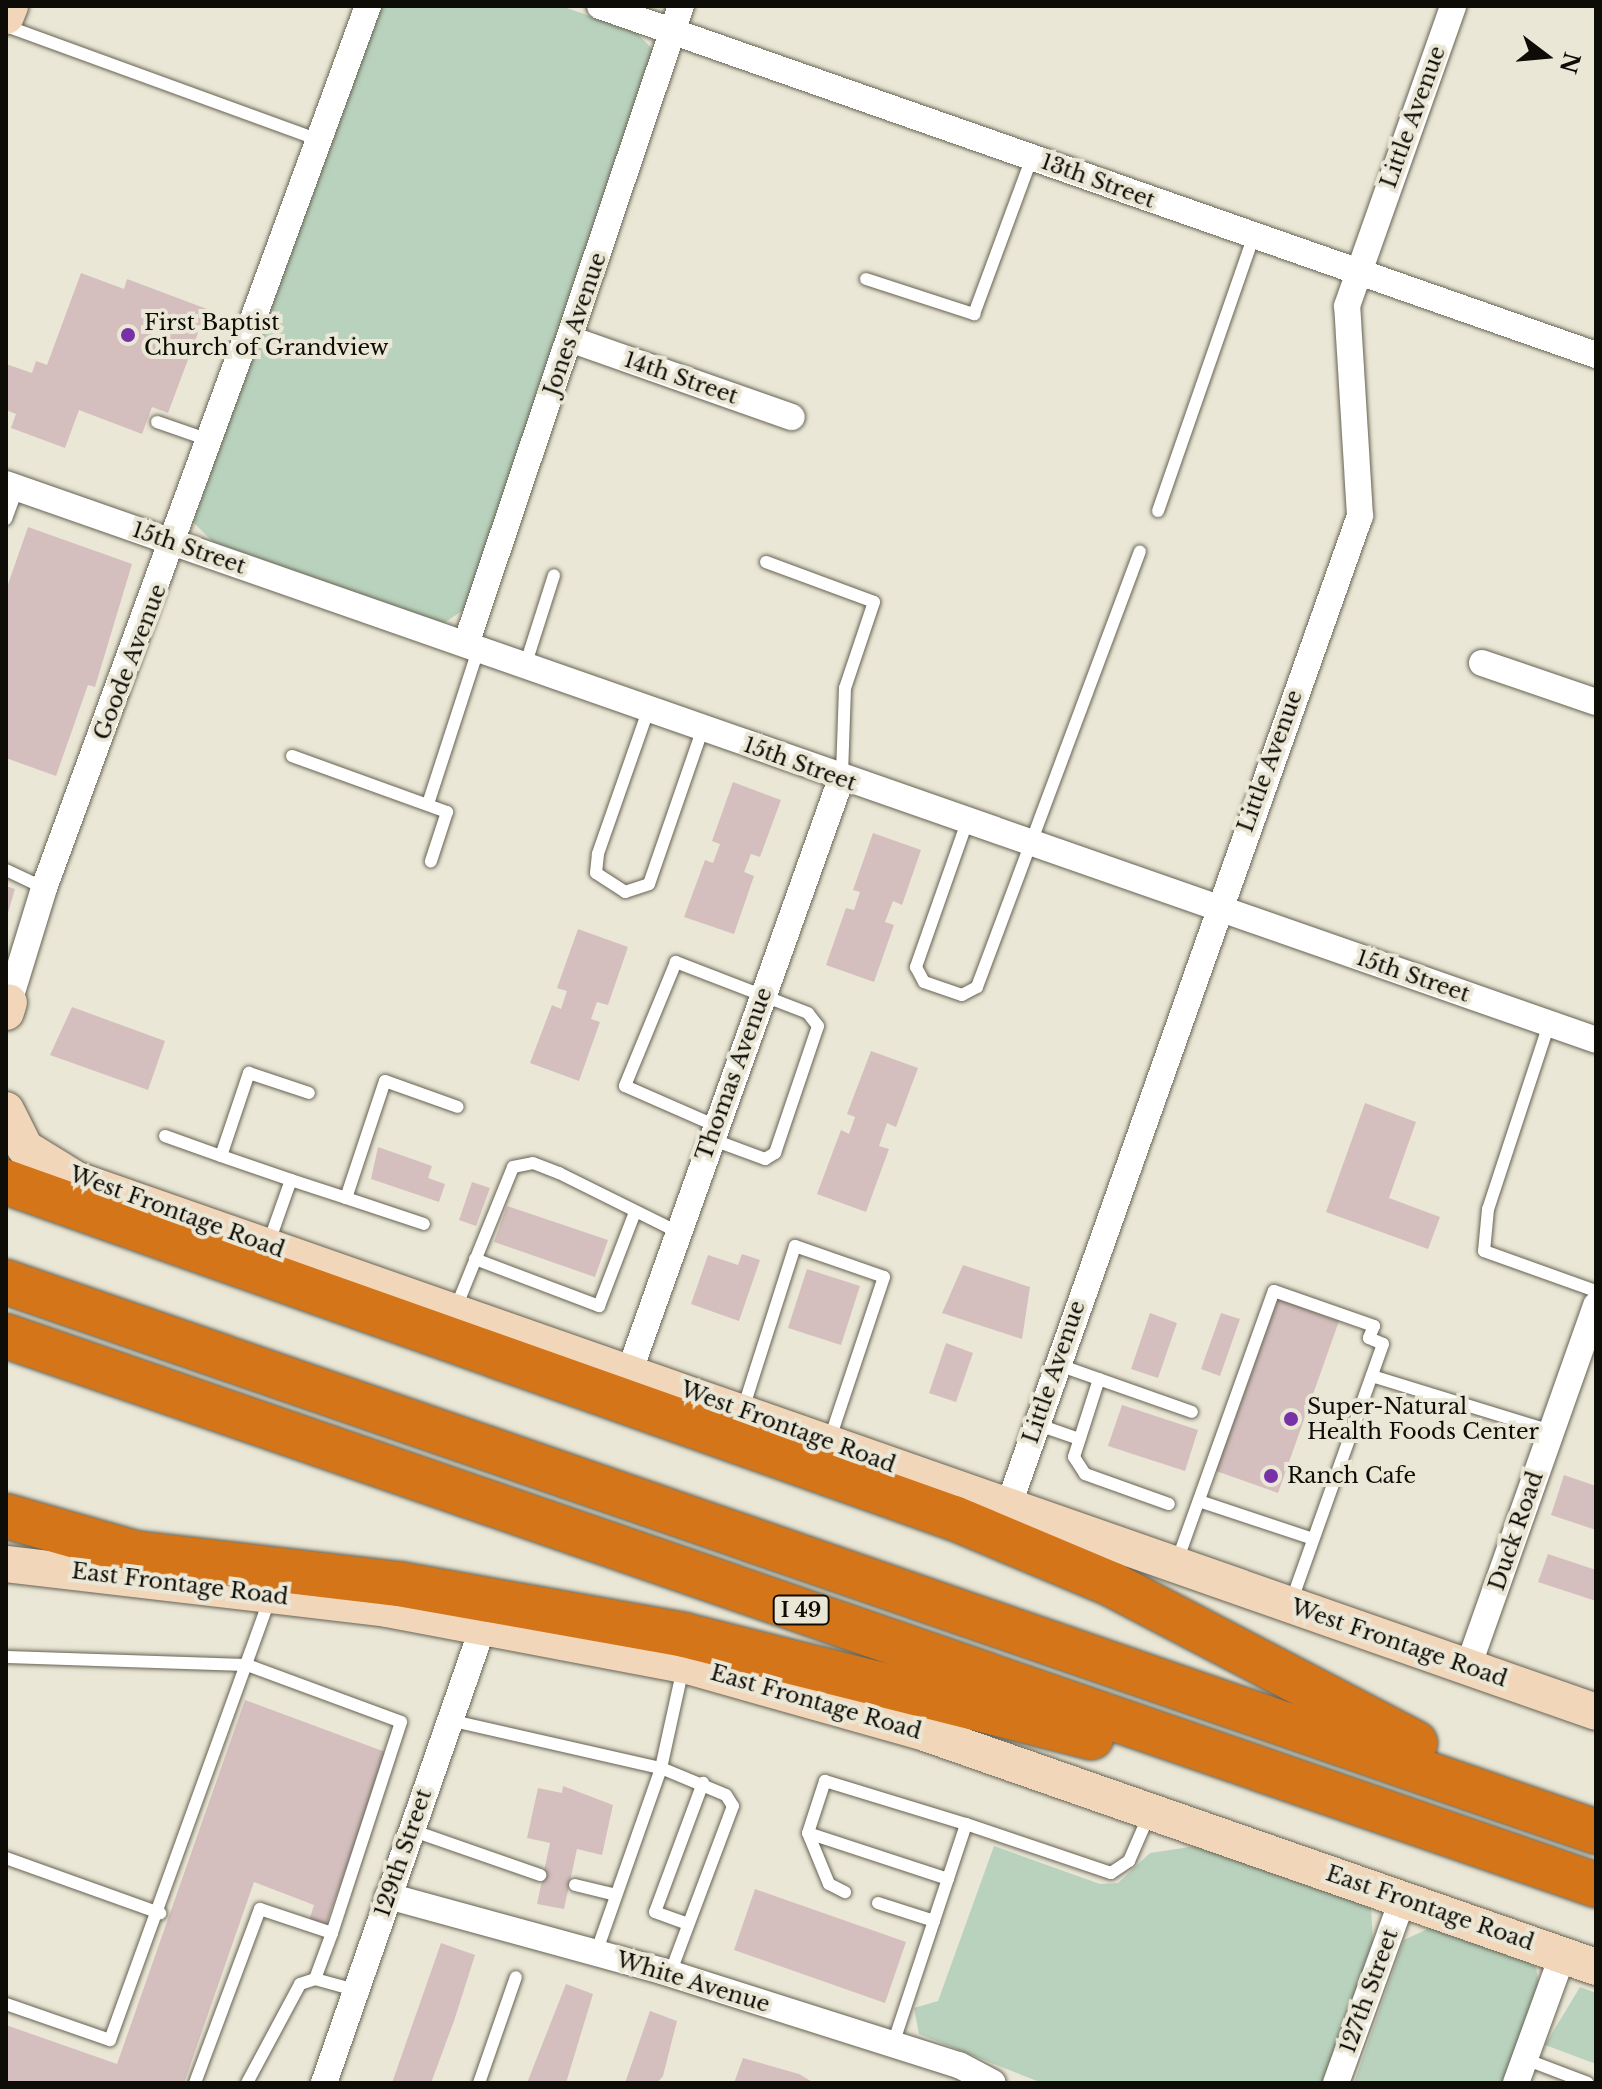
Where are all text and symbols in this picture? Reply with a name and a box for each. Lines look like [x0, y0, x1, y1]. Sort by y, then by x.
north arrow [1506, 16, 1586, 96]
street label: Little Avenue [1375, 42, 1451, 192]
text: N [1554, 49, 1585, 76]
street label: 13th Street [1037, 148, 1159, 214]
street label: Jones Avenue [538, 249, 612, 399]
place label: First Baptist Church of Grandview [144, 309, 388, 360]
marker: First Baptist Church of Grandview [119, 326, 137, 344]
street label: 14th Street [621, 346, 741, 410]
street label: 15th Street [129, 516, 249, 580]
street label: Goode Avenue [88, 580, 172, 744]
street label: Little Avenue [1232, 686, 1308, 836]
street label: 15th Street [740, 731, 860, 797]
street label: 15th Street [1353, 944, 1473, 1008]
street label: Thomas Avenue [690, 983, 778, 1165]
street label: West Frontage Road [66, 1161, 288, 1263]
street label: Little Avenue [1017, 1297, 1091, 1447]
street label: West Frontage Road [677, 1376, 899, 1478]
place label: Super-Natural Health Foods Center [1307, 1393, 1539, 1444]
marker: Super-Natural Health Foods Center [1282, 1410, 1300, 1428]
place label: Ranch Cafe [1287, 1463, 1416, 1489]
marker: Ranch Cafe [1262, 1467, 1280, 1485]
street label: Duck Road [1483, 1468, 1549, 1594]
street label: East Frontage Road [70, 1558, 290, 1610]
road number: I 49 [771, 1594, 831, 1626]
street label: West Frontage Road [1287, 1594, 1511, 1692]
street label: East Frontage Road [708, 1659, 924, 1745]
street label: 129th Street [369, 1786, 437, 1920]
street label: East Frontage Road [1323, 1860, 1537, 1956]
street label: 127th Street [1334, 1925, 1404, 2057]
street label: White Avenue [613, 1946, 773, 2018]

